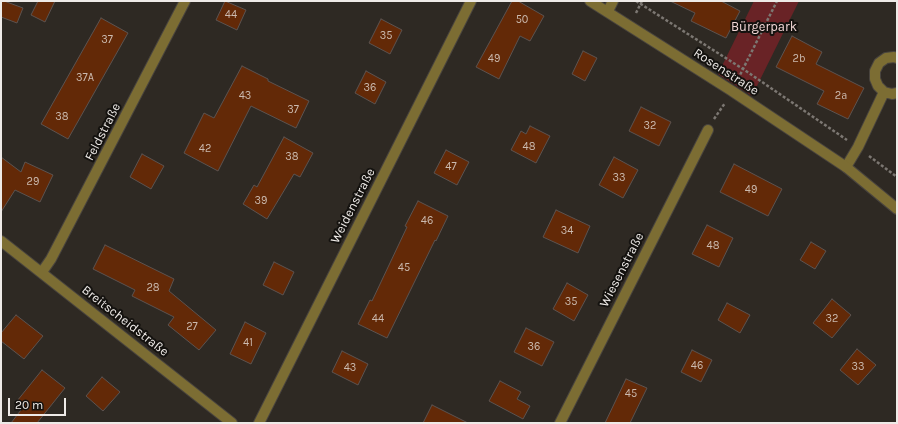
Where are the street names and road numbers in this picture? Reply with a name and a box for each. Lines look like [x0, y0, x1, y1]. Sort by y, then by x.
street label: Rosenstraße [690, 45, 762, 99]
street label: Feldstraße [82, 101, 124, 163]
street label: Weidenstraße [327, 166, 379, 246]
street label: Wiesenstraße [596, 230, 648, 310]
street label: Breitscheidstraße [78, 282, 172, 360]

